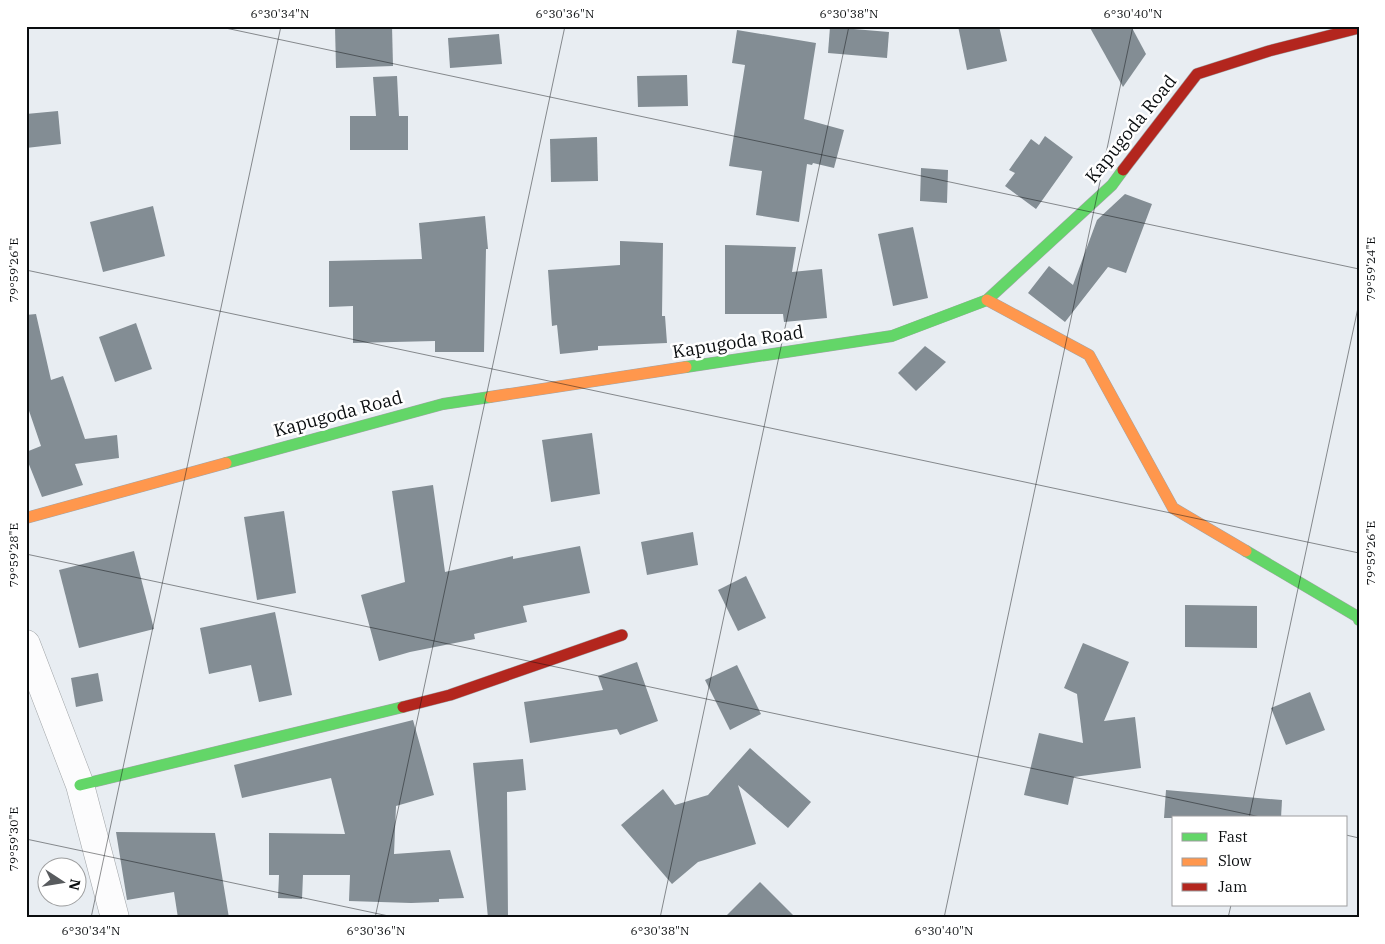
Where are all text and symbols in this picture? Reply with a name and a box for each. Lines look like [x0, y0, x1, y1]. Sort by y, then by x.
text: 6°30'34"N [251, 6, 309, 21]
text: 6°30'36"N [536, 6, 594, 21]
text: 6°30'38"N [820, 6, 878, 21]
text: 6°30'40"N [1104, 6, 1162, 21]
street label: Kapugoda Road [1080, 70, 1181, 187]
text: 79°59'24"E [1363, 237, 1378, 301]
text: 79°59'26"E [6, 238, 21, 302]
street label: Kapugoda Road [671, 320, 805, 363]
street label: Kapugoda Road [271, 385, 405, 442]
text: 79°59'26"E [1363, 521, 1378, 585]
text: 79°59'28"E [6, 523, 21, 587]
text: 79°59'30"E [6, 807, 21, 871]
legend [1172, 816, 1348, 906]
text: Fast [1218, 827, 1248, 846]
text: Slow [1218, 851, 1252, 870]
north arrow [38, 856, 88, 906]
text: N [65, 877, 85, 892]
text: Jam [1218, 877, 1247, 896]
text: 6°30'34"N [62, 923, 120, 938]
text: 6°30'36"N [347, 923, 405, 938]
text: 6°30'38"N [631, 923, 689, 938]
text: 6°30'40"N [915, 923, 973, 938]

